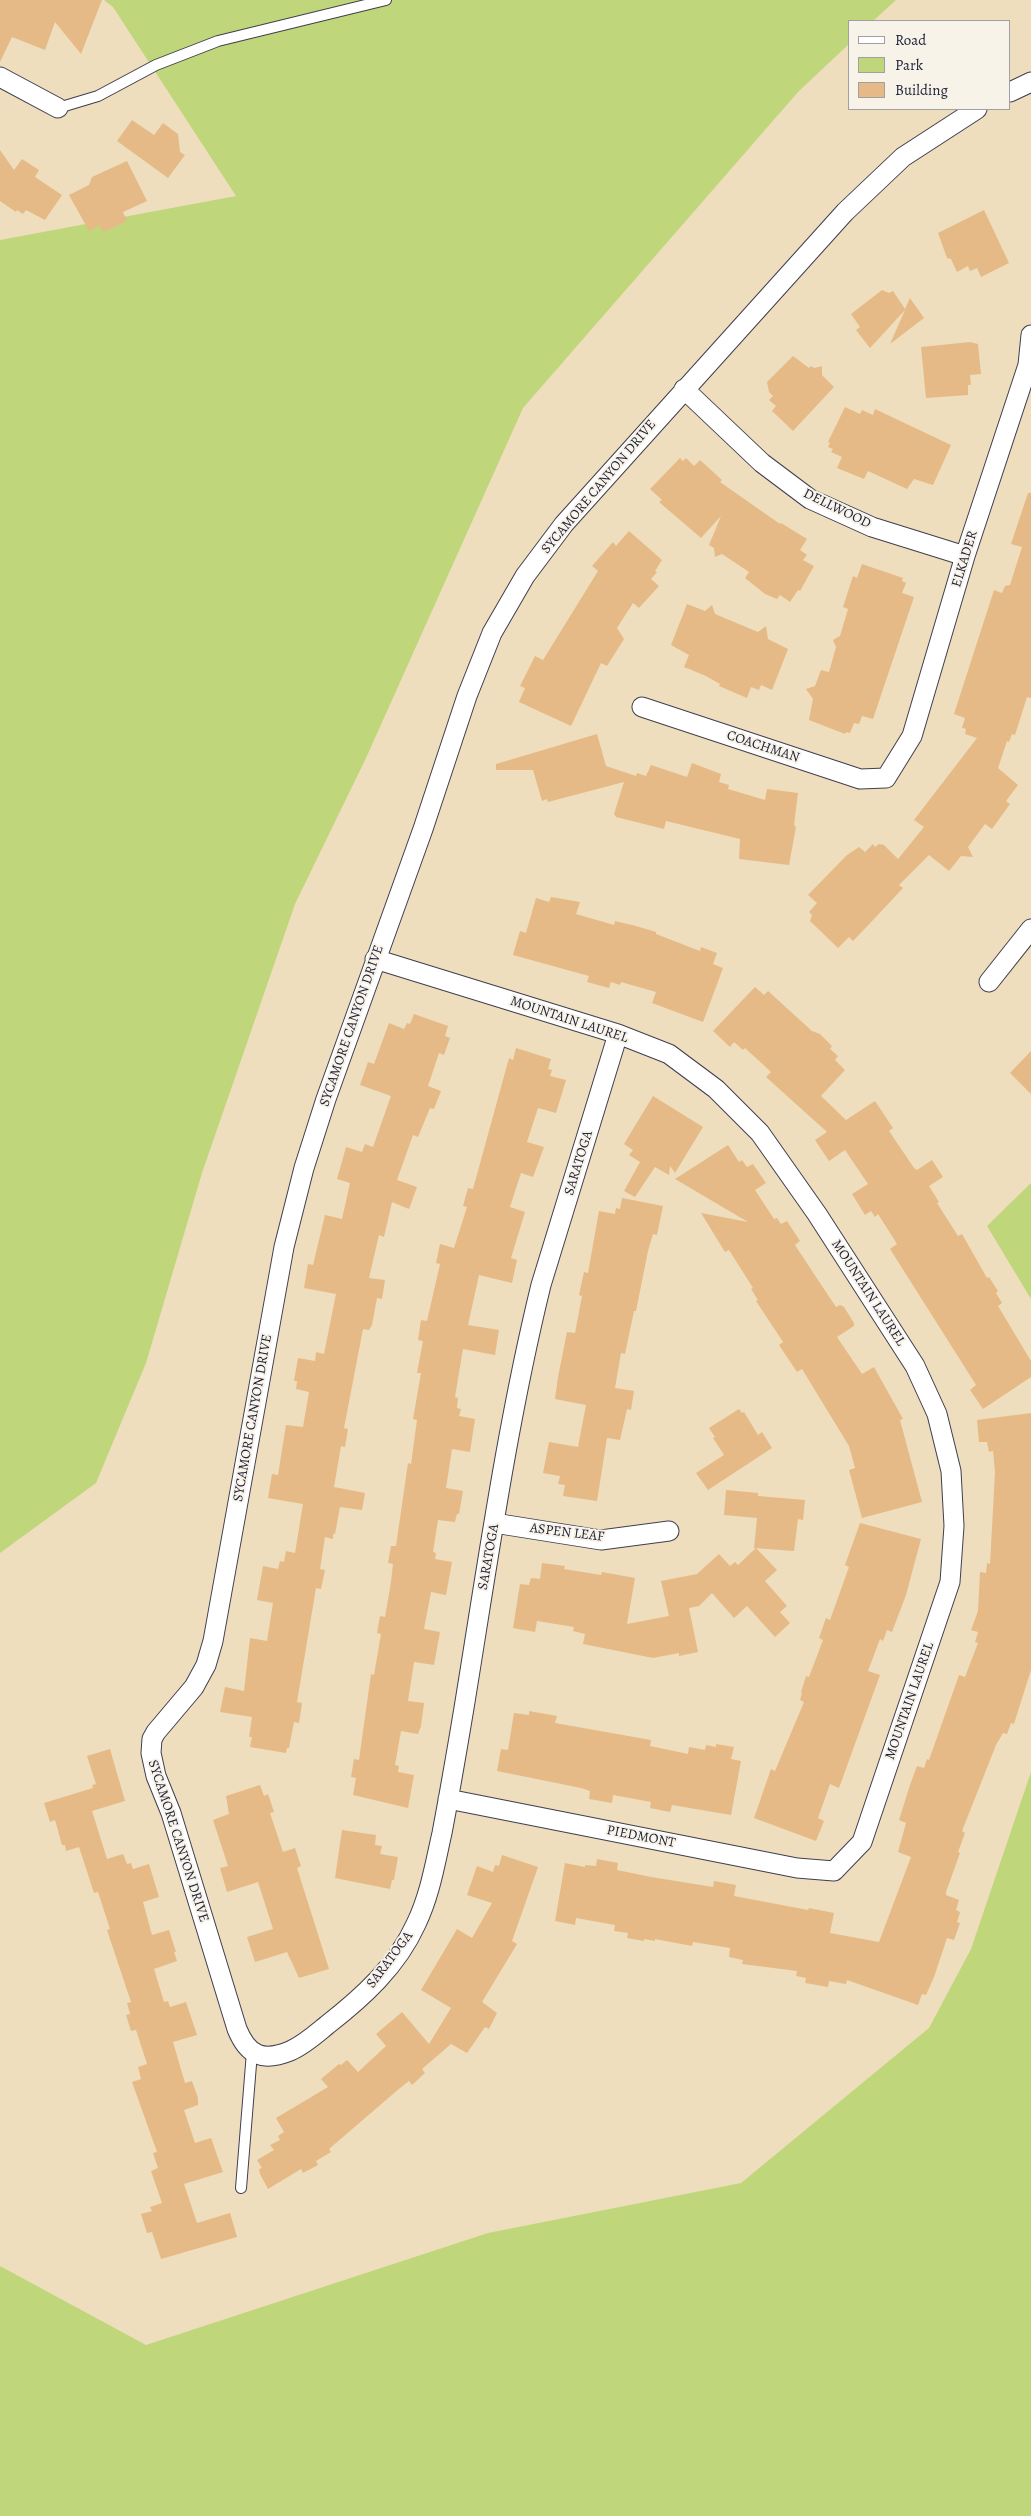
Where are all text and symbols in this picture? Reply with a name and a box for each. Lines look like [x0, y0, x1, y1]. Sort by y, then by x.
legend [848, 20, 1011, 110]
text: Road [895, 30, 926, 50]
text: Park [895, 55, 923, 75]
text: Building [895, 80, 948, 100]
street label: SYCAMORE CANYON DRIVE [538, 417, 660, 557]
street label: DELLWOOD [800, 485, 874, 533]
street label: ELKADER [948, 529, 982, 589]
street label: COACHMAN [724, 727, 802, 767]
street label: SYCAMORE CANYON DRIVE [316, 943, 388, 1109]
street label: MOUNTAIN LAUREL [508, 993, 630, 1047]
street label: SARATOGA [561, 1129, 597, 1197]
street label: MOUNTAIN LAUREL [827, 1237, 909, 1349]
street label: SYCAMORE CANYON DRIVE [230, 1333, 276, 1503]
street label: ASPEN LEAF [529, 1520, 605, 1546]
street label: SARATOGA [475, 1523, 503, 1591]
street label: MOUNTAIN LAUREL [882, 1640, 938, 1762]
street label: SYCAMORE CANYON DRIVE [144, 1758, 212, 1924]
street label: PIEDMONT [605, 1822, 677, 1852]
street label: SARATOGA [363, 1928, 417, 1992]

